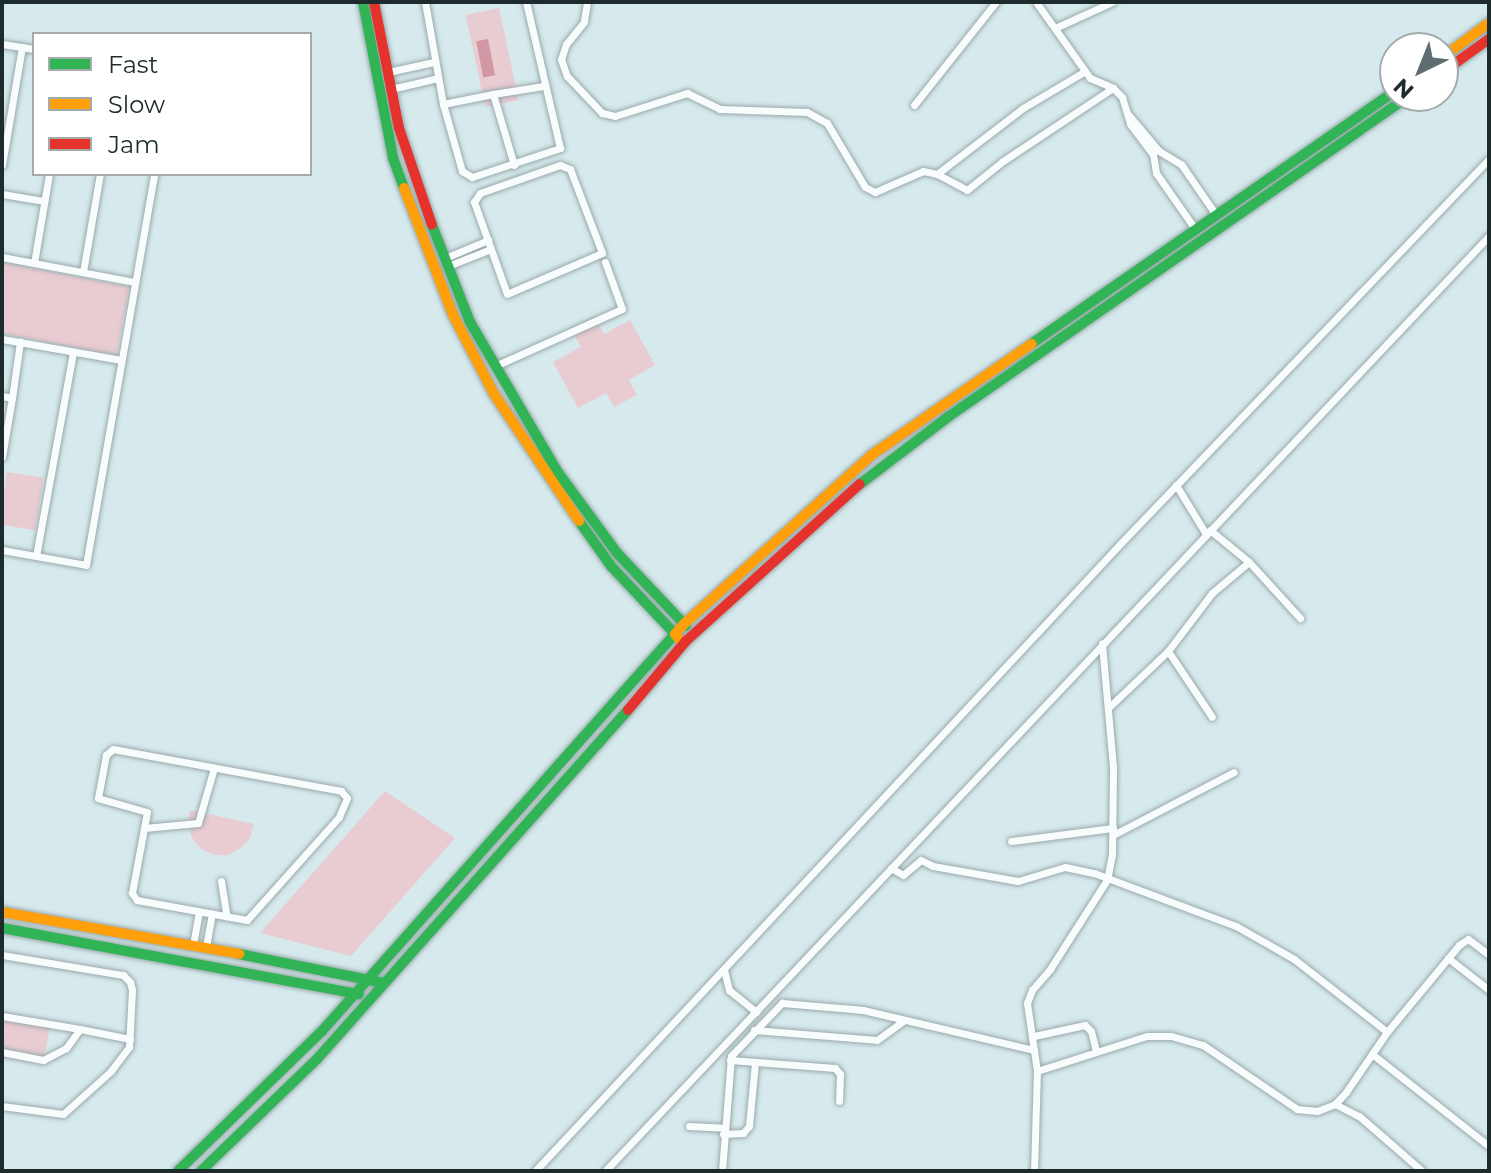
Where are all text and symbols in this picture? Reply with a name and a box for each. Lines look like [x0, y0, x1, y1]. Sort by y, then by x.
legend [32, 32, 312, 176]
north arrow [1379, 32, 1459, 112]
text: Fast [108, 50, 158, 79]
text: N [1388, 73, 1419, 104]
text: Slow [108, 90, 165, 119]
text: Jam [108, 130, 160, 159]

